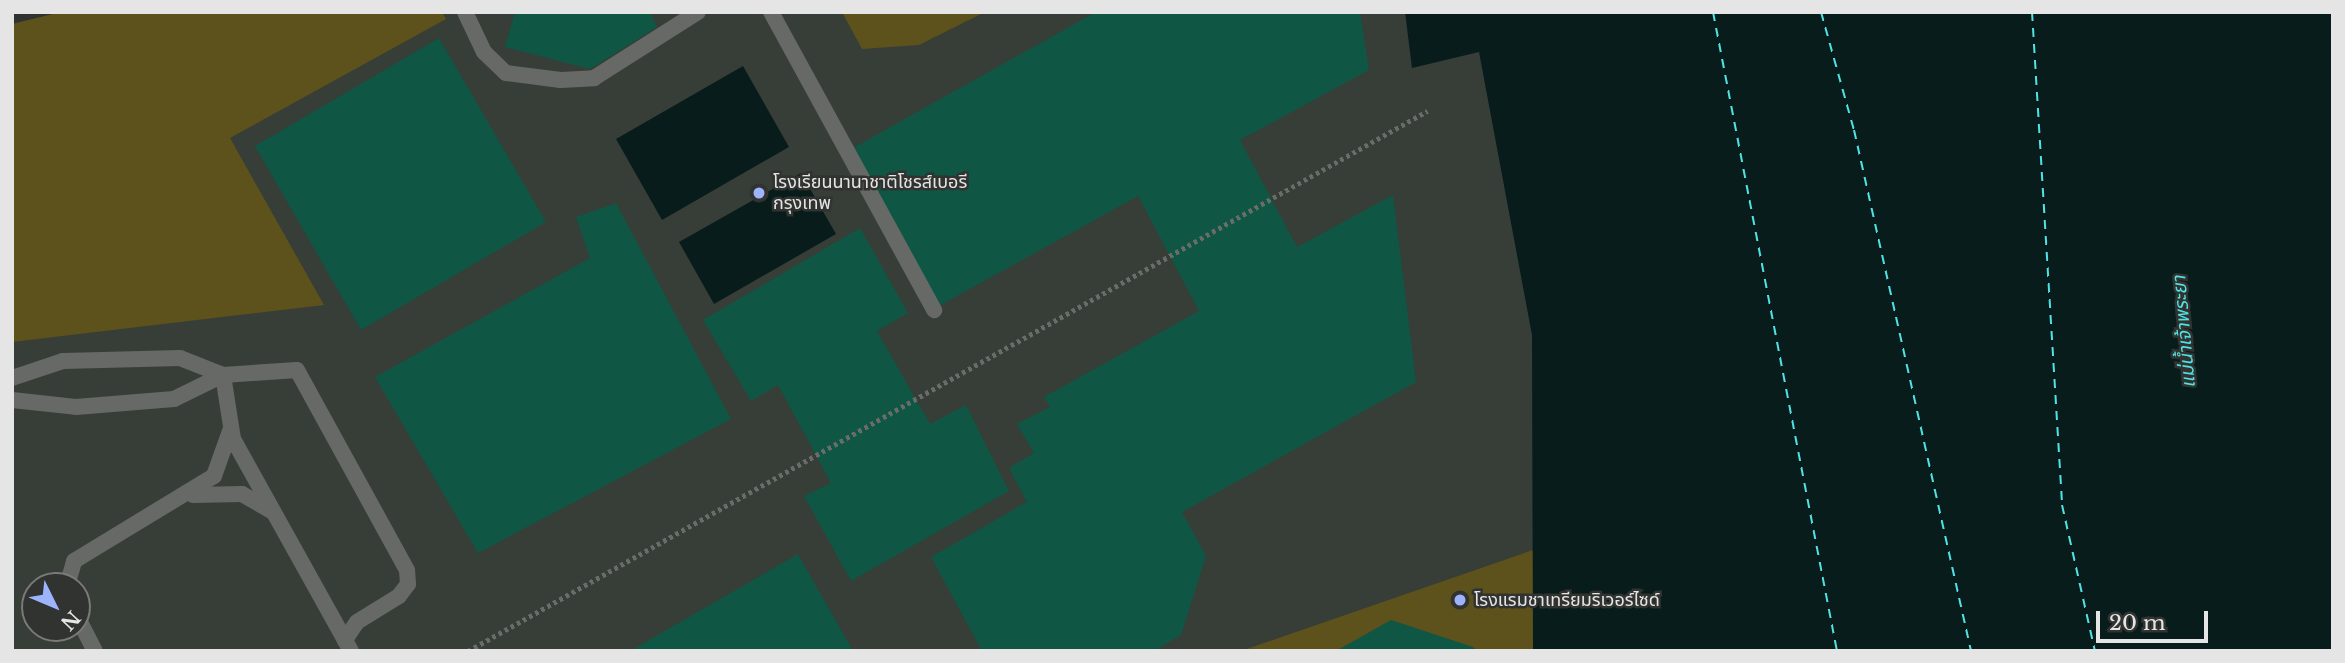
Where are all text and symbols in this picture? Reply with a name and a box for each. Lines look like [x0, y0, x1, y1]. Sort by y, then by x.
place label: โรงเรียนนานาชาติโชรส์เบอรี กรุงเทพ [773, 172, 967, 214]
marker: โรงเรียนนานาชาติโชรส์เบอรี กรุงเทพ [751, 185, 767, 201]
water label: แม่น้ำเจ้าพระยา [2168, 275, 2200, 389]
north arrow [21, 572, 91, 642]
place label: โรงแรมชาเทรียมริเวอร์ไซด์ [1474, 589, 1660, 611]
marker: โรงแรมชาเทรียมริเวอร์ไซด์ [1452, 592, 1468, 608]
scale bar [2100, 596, 2212, 640]
text: N [56, 606, 85, 635]
text: 20 m [2109, 610, 2166, 636]

